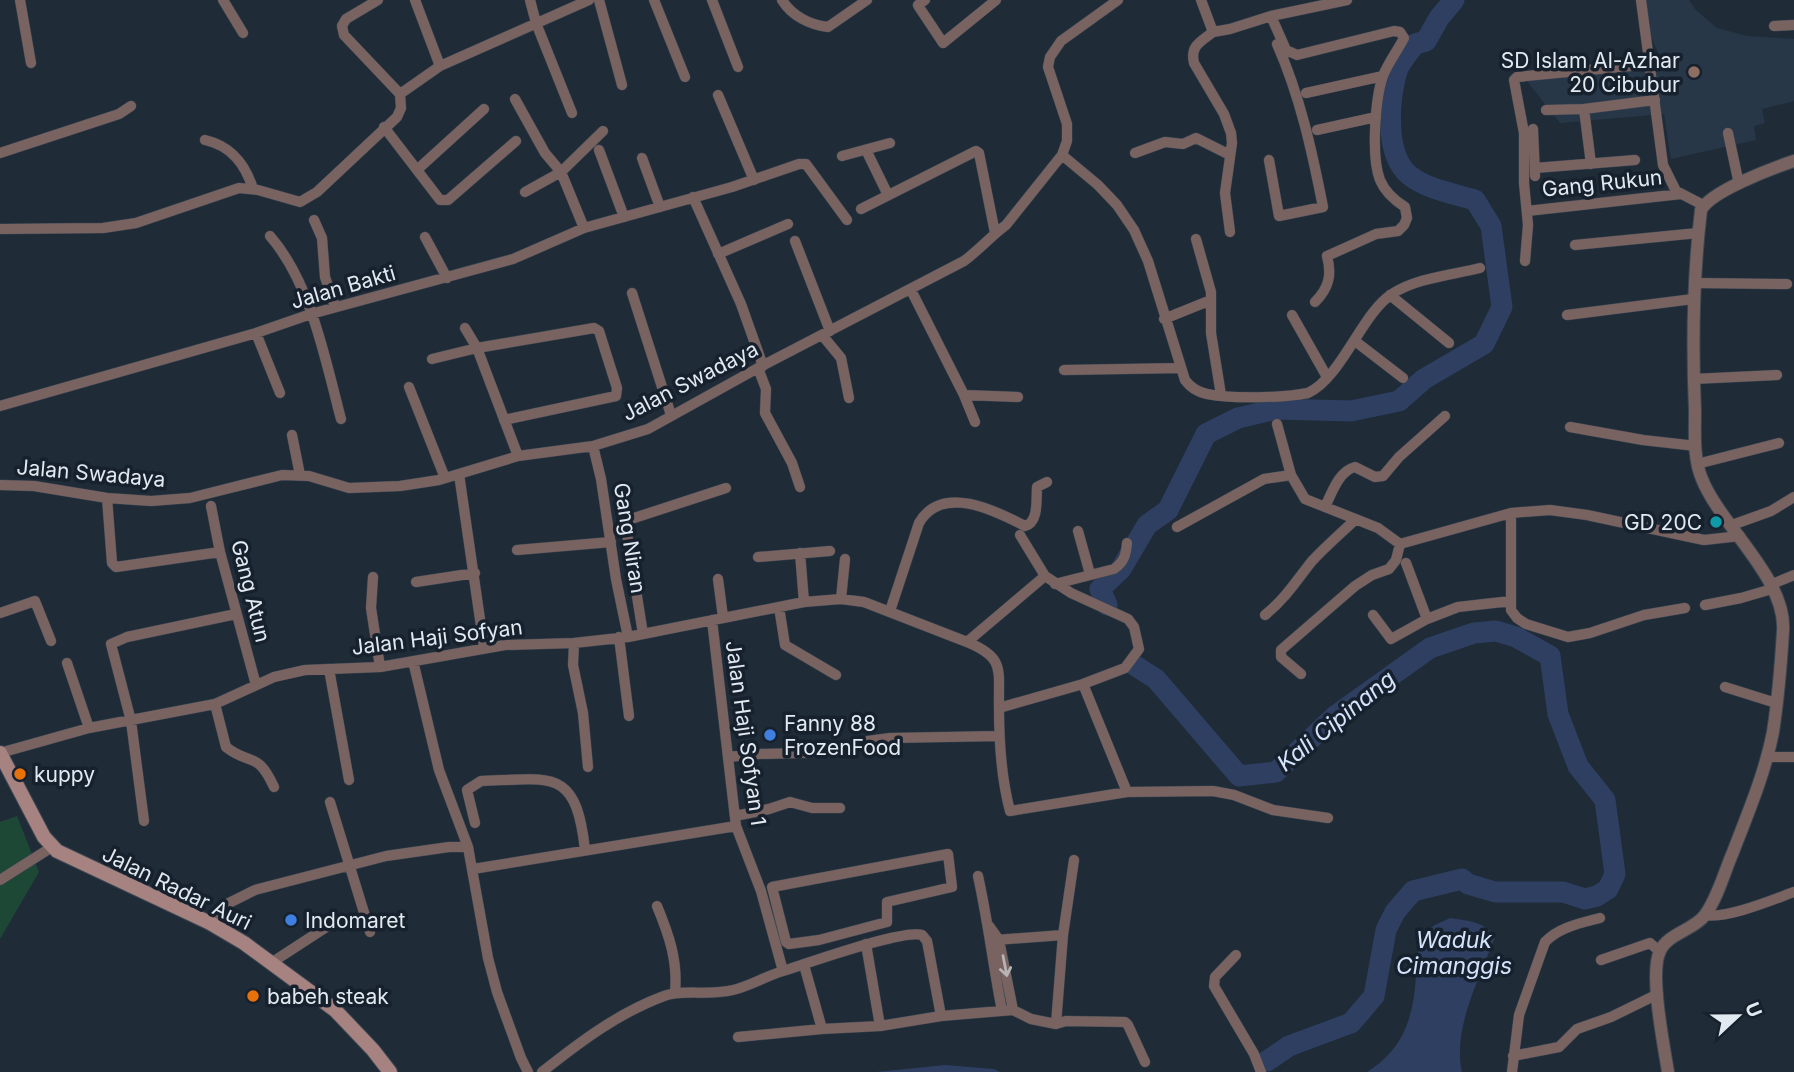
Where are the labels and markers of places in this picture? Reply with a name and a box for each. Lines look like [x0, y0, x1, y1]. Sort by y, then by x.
place label: SD Islam Al-Azhar 20 Cibubur [1501, 48, 1680, 97]
marker: SD Islam Al-Azhar 20 Cibubur [1686, 64, 1702, 80]
place label: GD 20C [1624, 510, 1702, 535]
marker: GD 20C [1708, 514, 1724, 530]
place label: Fanny 88 FrozenFood [784, 711, 901, 760]
marker: Fanny 88 FrozenFood [762, 727, 778, 743]
place label: kuppy [34, 762, 95, 787]
marker: kuppy [12, 766, 28, 782]
place label: Indomaret [305, 908, 405, 933]
marker: Indomaret [283, 912, 299, 928]
place label: babeh steak [267, 984, 389, 1009]
marker: babeh steak [245, 988, 261, 1004]

